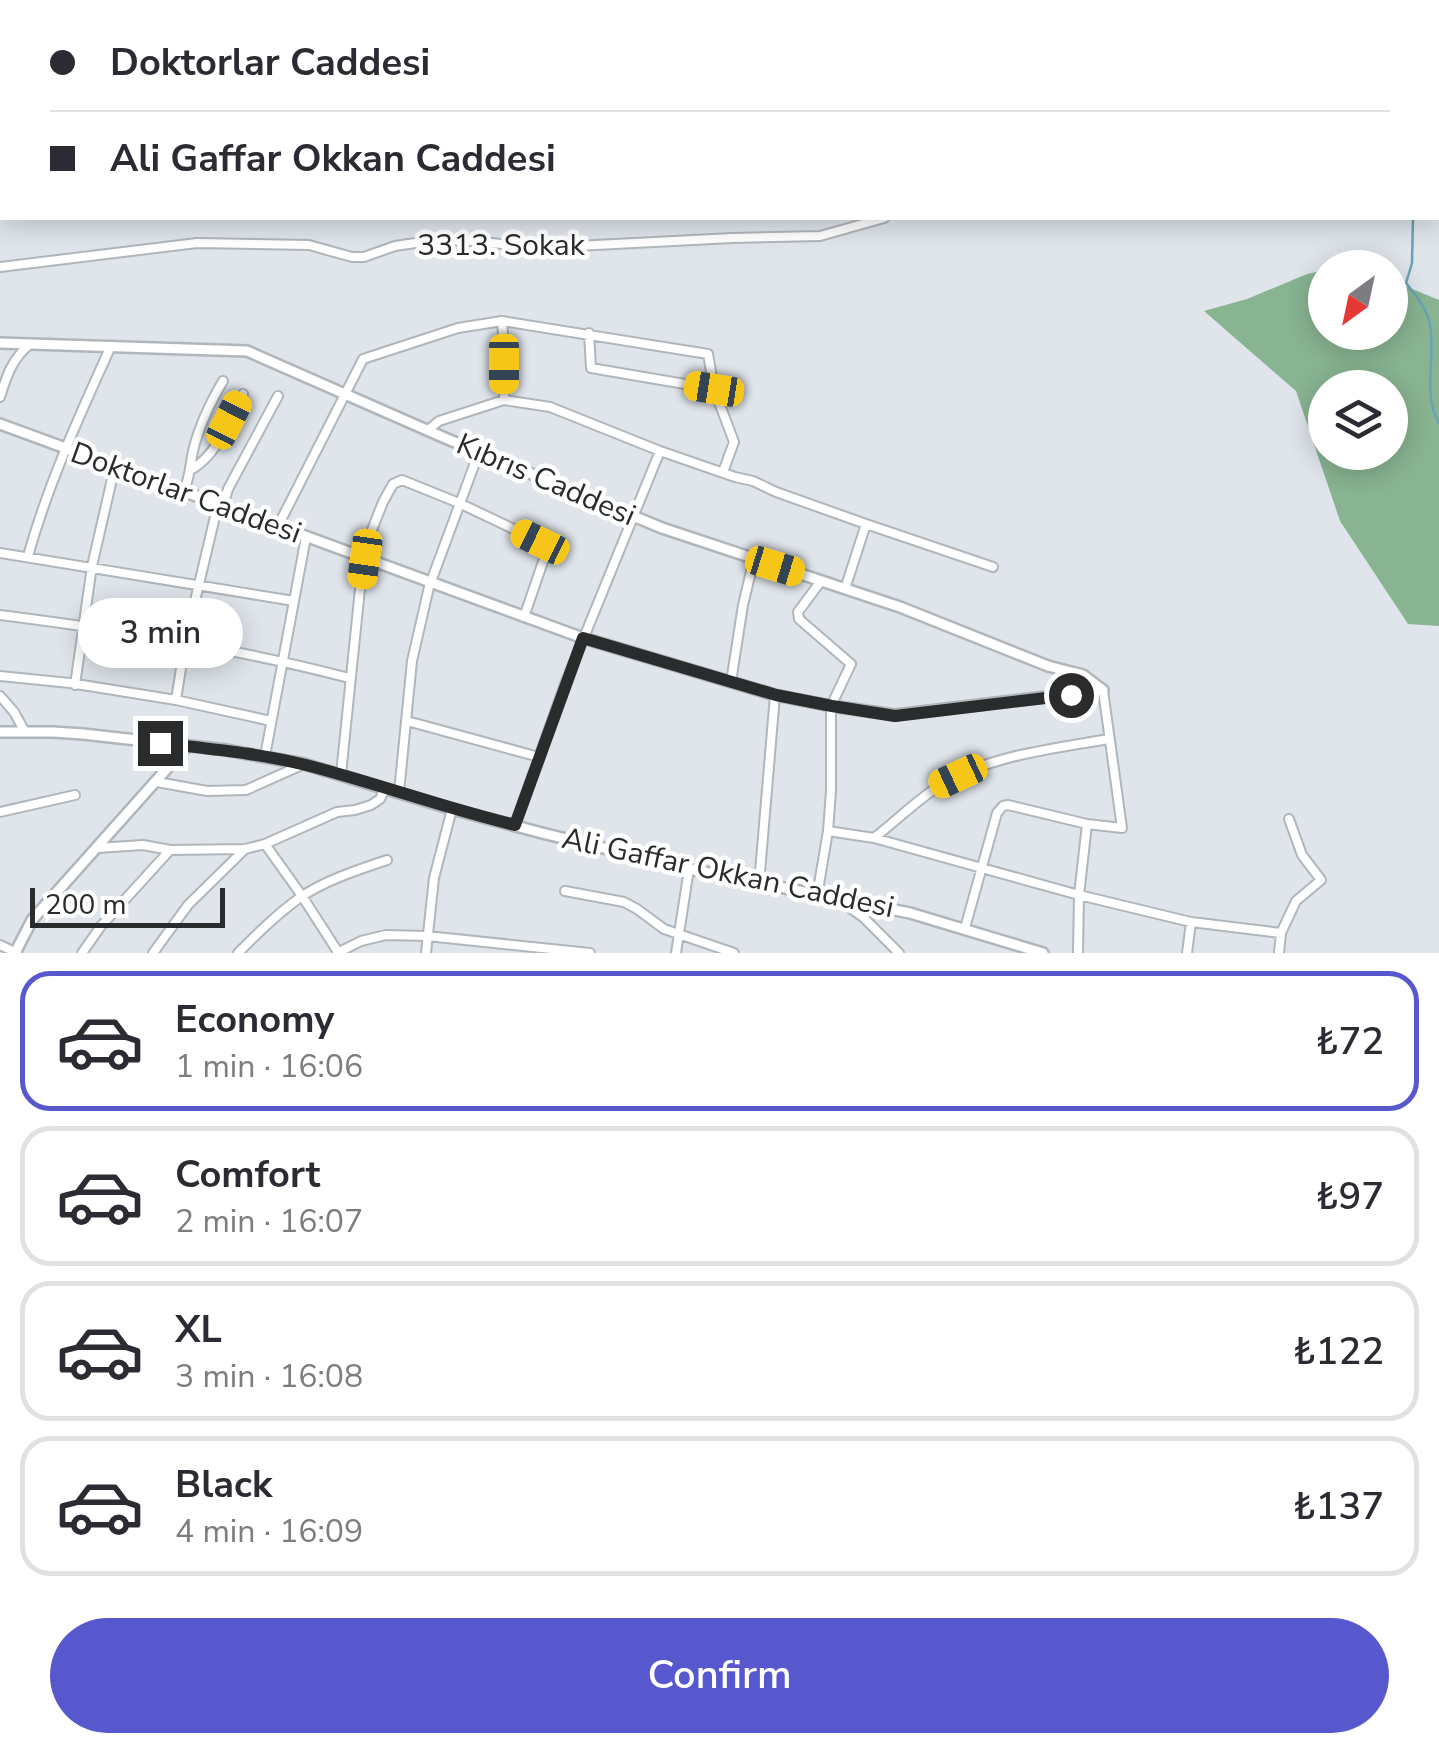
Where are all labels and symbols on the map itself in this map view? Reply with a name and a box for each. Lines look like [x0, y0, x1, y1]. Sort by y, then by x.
street label: 3313. Sokak [417, 225, 586, 266]
north arrow [1308, 250, 1408, 350]
car [489, 334, 519, 394]
car [682, 369, 746, 409]
car [202, 386, 256, 454]
street label: Kıbrıs Caddesi [450, 424, 642, 536]
street label: Doktorlar Caddesi [65, 432, 307, 554]
car [506, 515, 574, 569]
car [346, 527, 384, 591]
car [742, 543, 808, 589]
callout: 3 min [78, 598, 242, 668]
route start [1049, 673, 1094, 718]
route end [138, 721, 183, 766]
car [924, 750, 992, 802]
street label: Ali Gaffar Okkan Caddesi [558, 818, 898, 928]
scale bar [30, 883, 225, 928]

